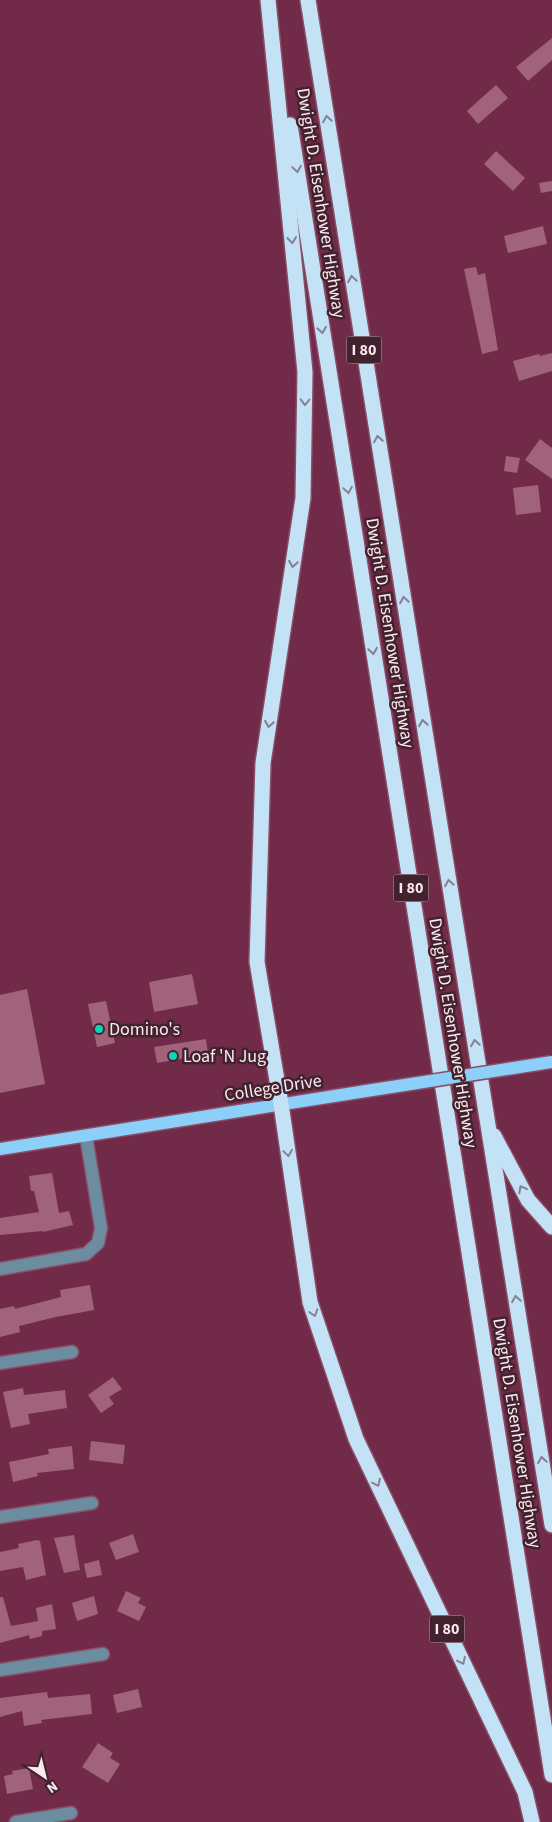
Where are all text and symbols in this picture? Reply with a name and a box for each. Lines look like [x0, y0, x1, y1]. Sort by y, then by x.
street label: Dwight D. Eisenhower Highway [290, 86, 352, 320]
one-way arrow [322, 114, 333, 122]
one-way arrow [291, 165, 301, 173]
one-way arrow [286, 236, 297, 244]
one-way arrow [348, 275, 358, 283]
one-way arrow [317, 325, 327, 334]
road number: I 80 [346, 336, 382, 364]
one-way arrow [300, 398, 310, 406]
one-way arrow [373, 435, 384, 443]
one-way arrow [342, 486, 353, 494]
street label: Dwight D. Eisenhower Highway [359, 516, 421, 750]
one-way arrow [289, 559, 299, 568]
one-way arrow [399, 596, 409, 604]
one-way arrow [368, 646, 378, 655]
one-way arrow [419, 718, 429, 727]
one-way arrow [264, 721, 275, 729]
road number: I 80 [394, 874, 428, 901]
one-way arrow [445, 879, 455, 887]
street label: Dwight D. Eisenhower Highway [422, 916, 484, 1150]
place label: Domino's [109, 1017, 180, 1042]
marker: Domino's [93, 1023, 105, 1035]
one-way arrow [471, 1039, 481, 1048]
place label: Loaf 'N Jug [183, 1044, 266, 1069]
marker: Loaf 'N Jug [167, 1050, 179, 1062]
street label: College Drive [222, 1068, 324, 1108]
one-way arrow [283, 1148, 293, 1157]
one-way arrow [518, 1185, 528, 1194]
one-way arrow [512, 1295, 522, 1304]
one-way arrow [308, 1308, 318, 1317]
street label: Dwight D. Eisenhower Highway [486, 1316, 548, 1550]
one-way arrow [537, 1455, 547, 1464]
one-way arrow [371, 1478, 381, 1487]
road number: I 80 [430, 1616, 464, 1642]
one-way arrow [456, 1656, 466, 1665]
north arrow [20, 1752, 70, 1802]
text: N [42, 1776, 61, 1798]

